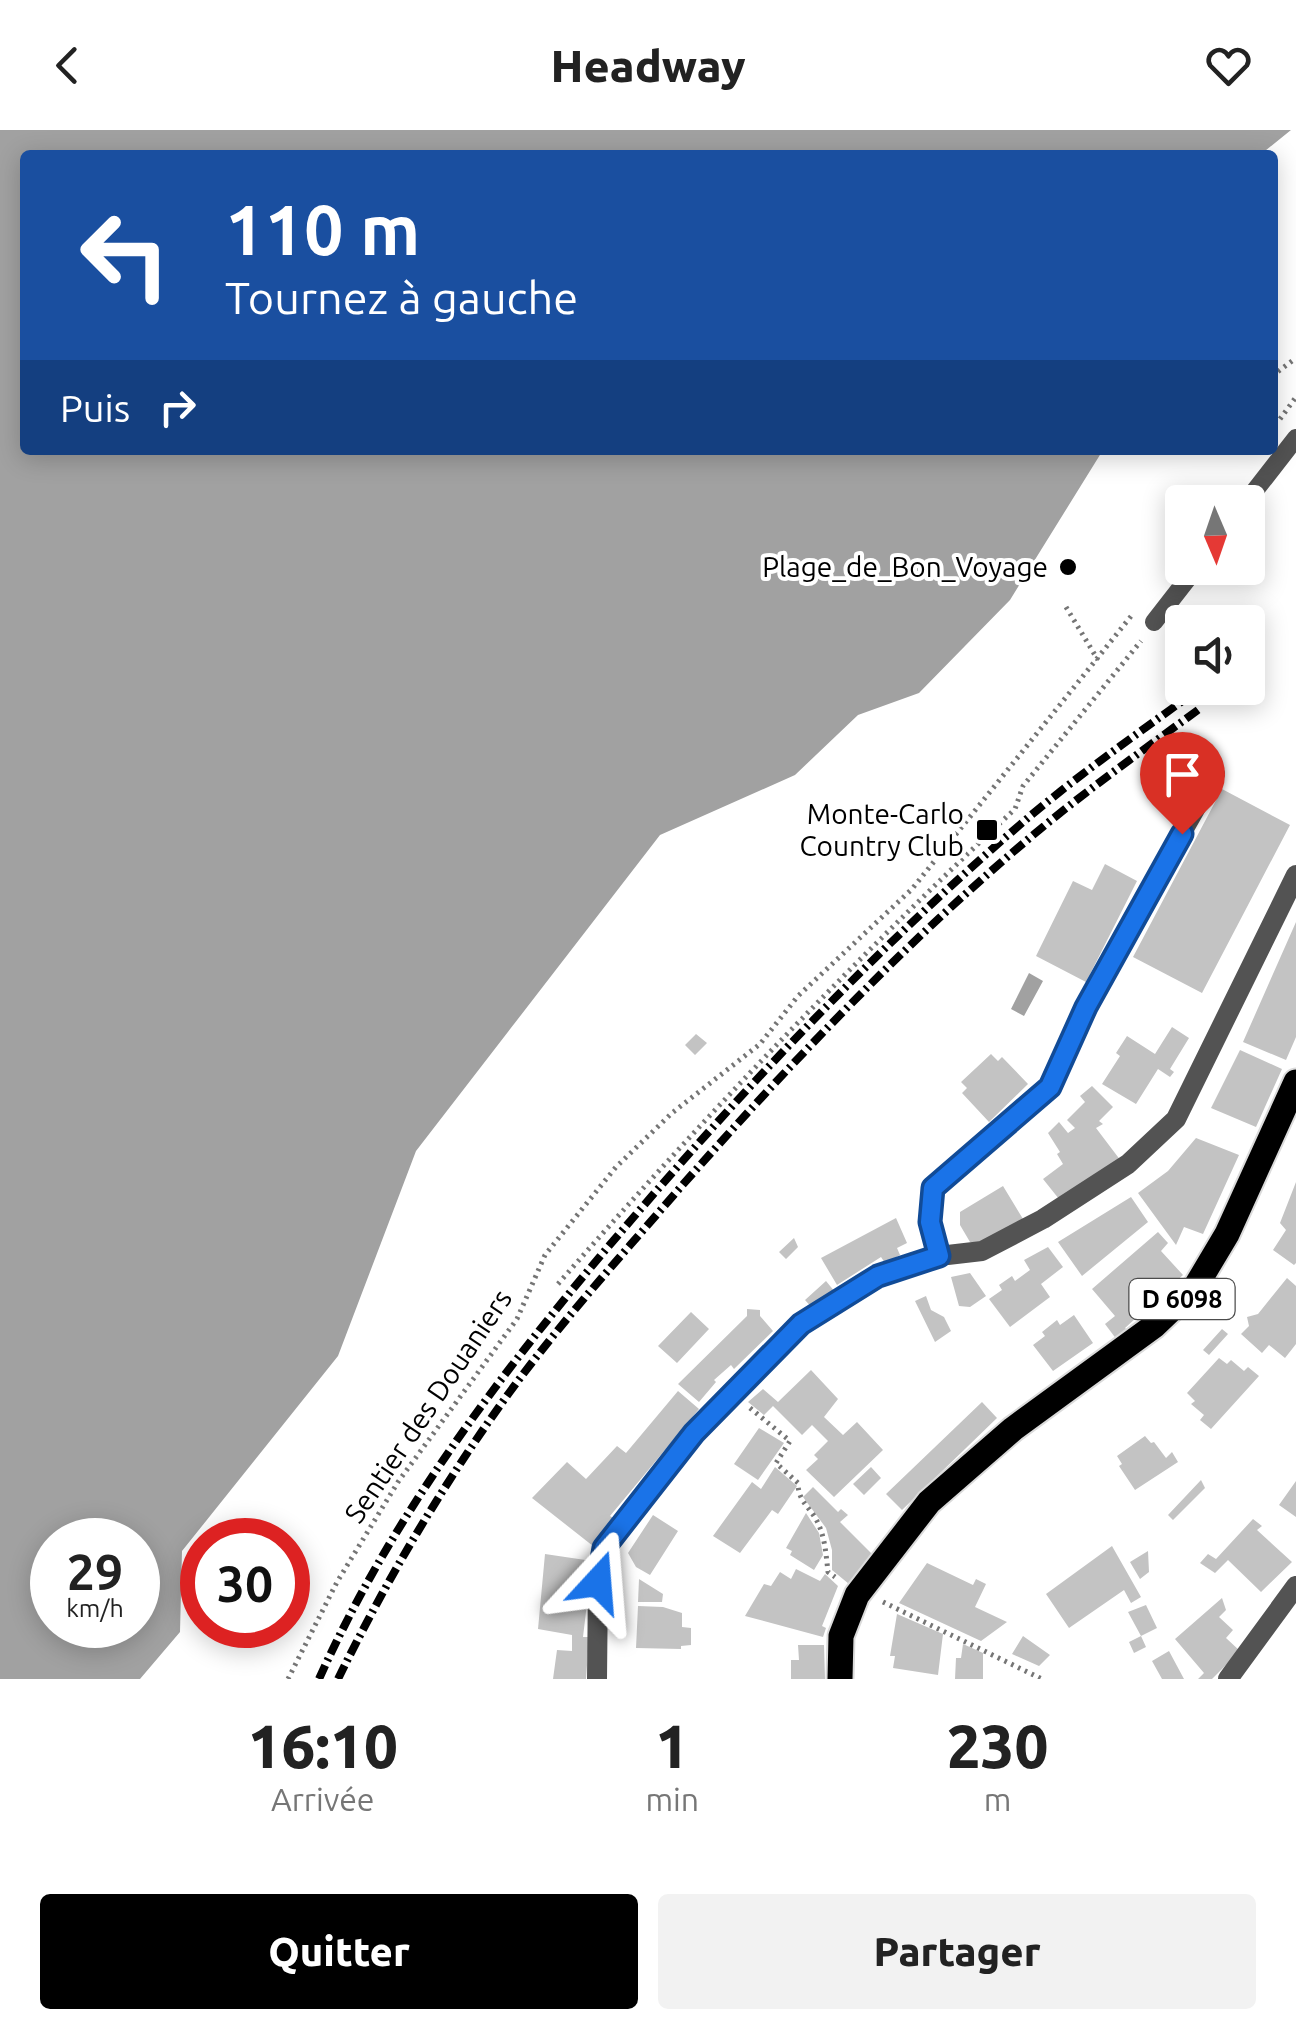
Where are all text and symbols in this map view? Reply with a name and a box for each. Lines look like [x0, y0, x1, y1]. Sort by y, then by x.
icon: back [40, 38, 95, 93]
icon: heart [1201, 38, 1256, 93]
text: Headway [550, 40, 746, 91]
icon: left [60, 190, 190, 320]
text: 110 m [225, 190, 420, 268]
text: Tournez à gauche [225, 272, 578, 323]
icon: right [150, 380, 205, 435]
text: Puis [60, 387, 130, 429]
north arrow [1165, 485, 1265, 585]
map controls [1165, 485, 1265, 705]
place label: Plage_de_Bon_Voyage [762, 551, 1048, 582]
marker: Plage_de_Bon_Voyage [1057, 556, 1079, 578]
button: sound [1165, 605, 1265, 705]
pin [1140, 732, 1225, 835]
icon: arrive [1155, 747, 1210, 802]
place label: Monte-Carlo Country Club [799, 798, 964, 861]
marker: Monte-Carlo Country Club [974, 817, 1000, 843]
road number: D 6098 [1130, 1279, 1234, 1319]
street label: Sentier des Douaniers [338, 1283, 517, 1528]
speed limit sign: 30 [180, 1518, 310, 1648]
position arrow [546, 1530, 650, 1634]
text: 29 [67, 1543, 123, 1599]
text: km/h [66, 1594, 124, 1622]
text: 16:10 [248, 1712, 398, 1779]
text: 1 [655, 1712, 689, 1779]
text: 230 [947, 1712, 1048, 1779]
text: Arrivée [271, 1781, 375, 1817]
text: min [645, 1781, 699, 1817]
text: m [984, 1781, 1011, 1817]
button: Quitter [40, 1894, 638, 2009]
button: Partager [658, 1894, 1256, 2009]

